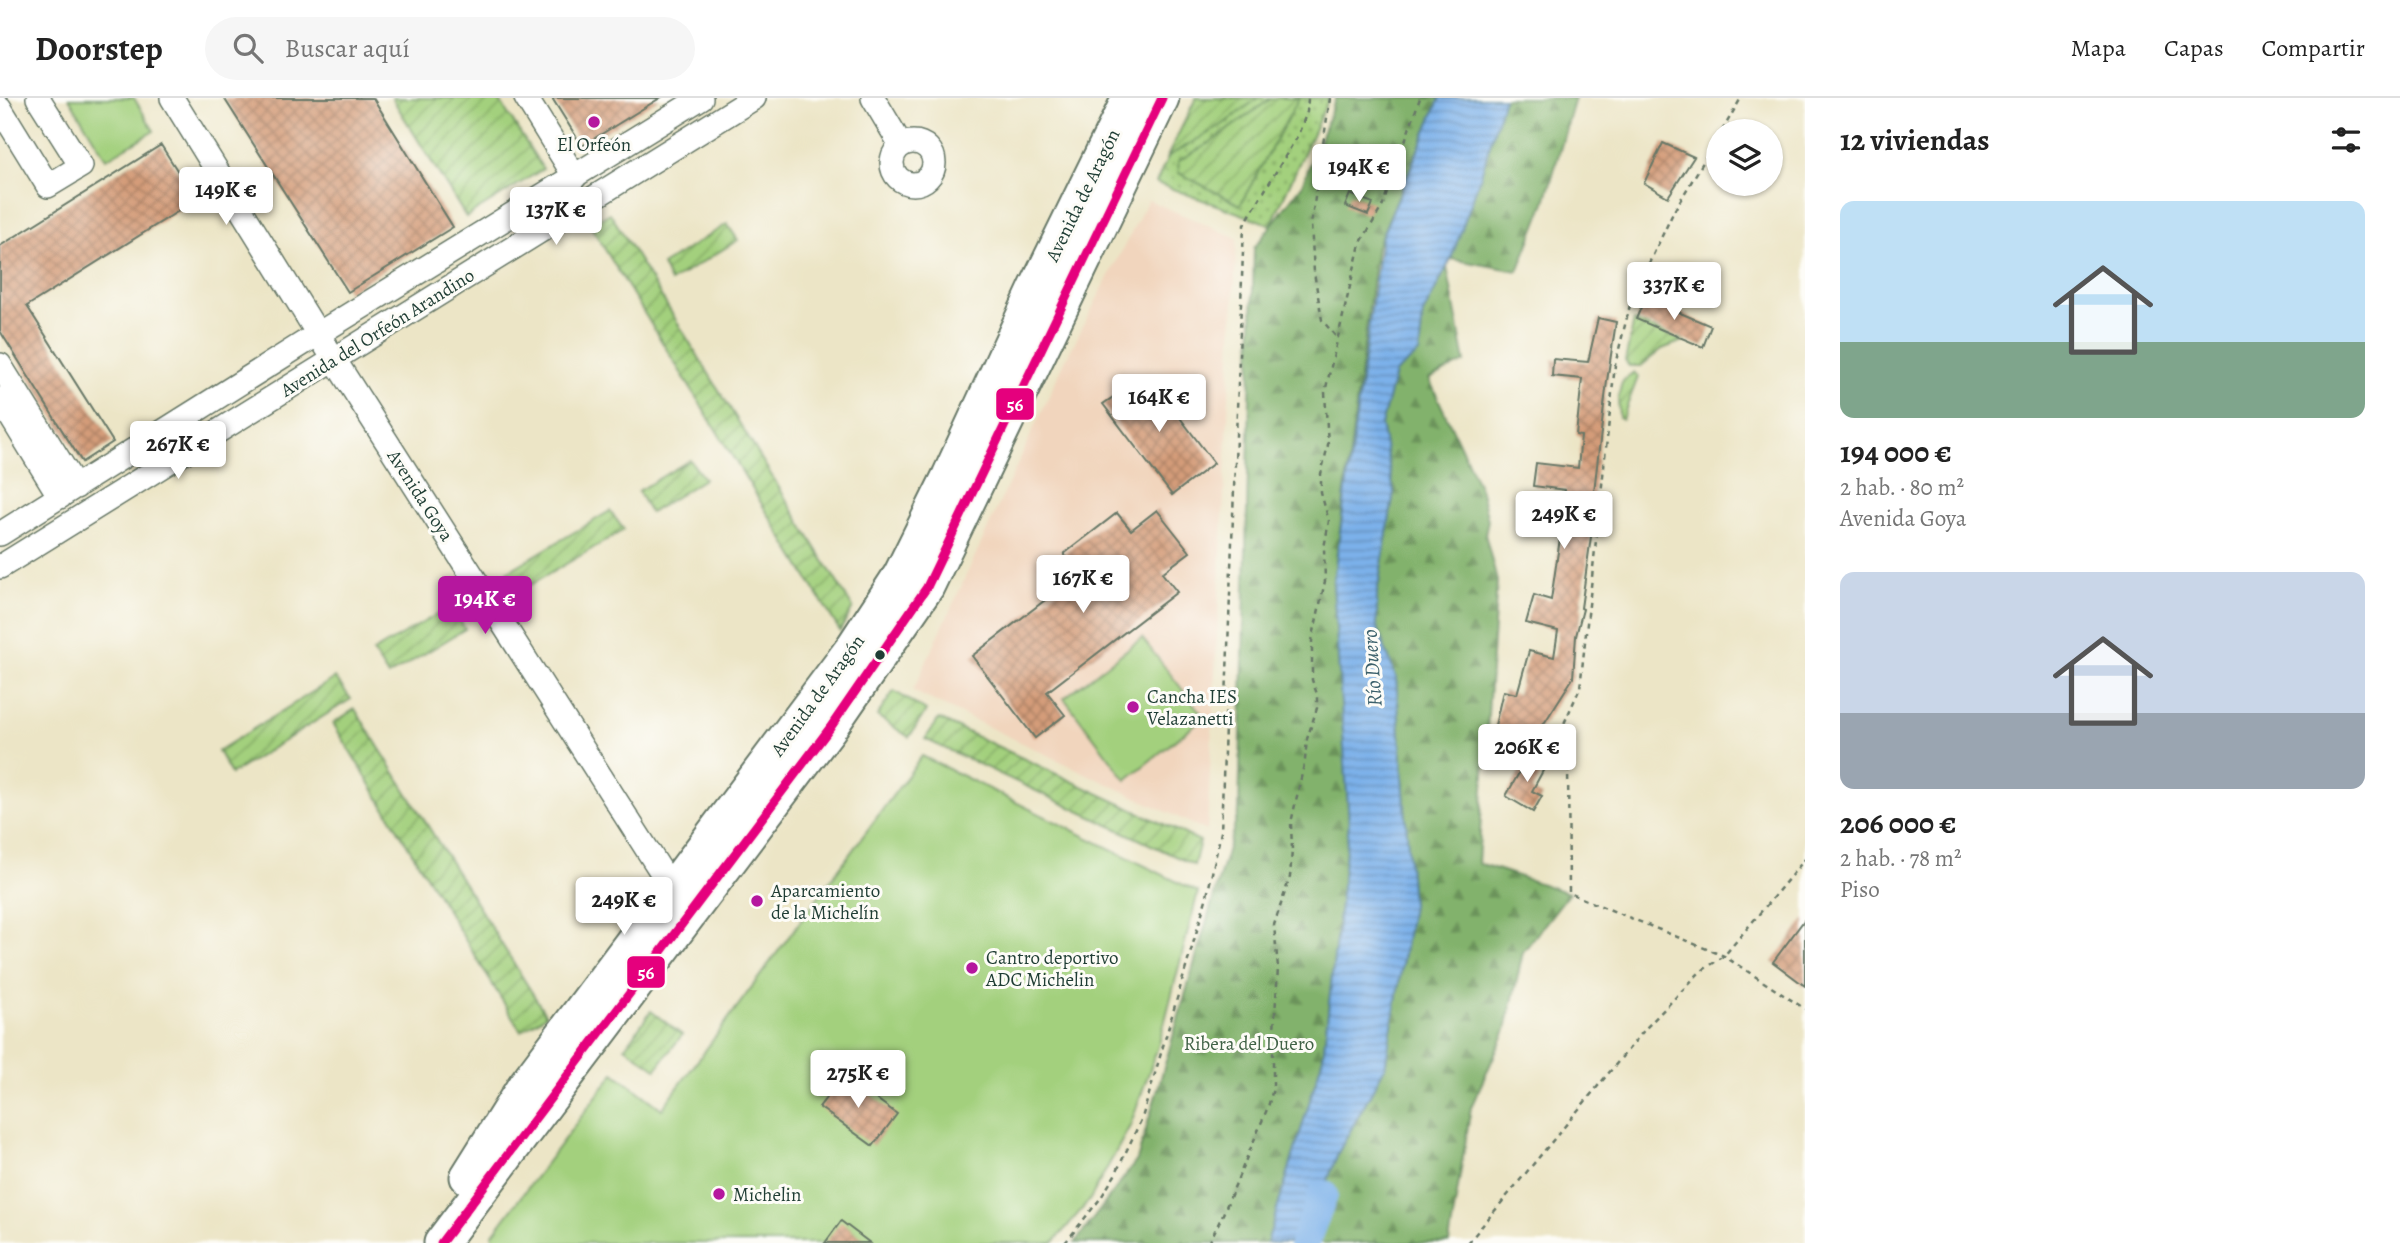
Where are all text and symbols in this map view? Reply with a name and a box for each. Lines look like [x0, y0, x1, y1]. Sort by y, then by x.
search box [205, 17, 695, 80]
text: Doorstep [35, 26, 163, 71]
icon: search [229, 29, 267, 67]
text: Buscar aquí [285, 31, 410, 66]
text: Mapa [2071, 32, 2126, 64]
text: Capas [2164, 32, 2224, 64]
text: Compartir [2262, 32, 2365, 64]
marker: El Orfeón [586, 114, 602, 130]
map controls [1706, 119, 1783, 196]
button: layers [1706, 119, 1783, 196]
text: 12 viviendas [1840, 120, 1990, 160]
icon: filters [2327, 121, 2365, 159]
street label: Avenida de Aragón [1039, 125, 1126, 267]
place label: El Orfeón [557, 132, 631, 158]
pin: 194K € [1302, 144, 1416, 204]
text: 194K € [1328, 151, 1390, 182]
pin: 149K € [169, 167, 283, 227]
text: 149K € [195, 174, 257, 205]
pin: 137K € [499, 188, 613, 247]
text: 137K € [526, 194, 586, 225]
icon: home [2040, 247, 2166, 373]
street label: Avenida del Orfeón Arandino [275, 262, 479, 404]
pin: 337K € [1617, 262, 1731, 322]
text: 337K € [1643, 269, 1705, 300]
pin: 164K € [1102, 374, 1216, 434]
text: 164K € [1128, 381, 1190, 412]
line badge: 56 [995, 387, 1035, 421]
text: 56 [1007, 392, 1024, 418]
pin: 267K € [121, 422, 235, 481]
text: 267K € [146, 428, 210, 459]
text: 194 000 € [1840, 432, 1952, 472]
street label: Avenida Goya [380, 444, 460, 547]
text: 2 hab. · 80 m² [1840, 472, 1964, 503]
pin: 249K € [1507, 491, 1621, 551]
text: 249K € [1532, 498, 1596, 529]
text: Avenida Goya [1840, 503, 1966, 534]
pin: 167K € [1026, 556, 1140, 615]
text: 167K € [1052, 562, 1114, 593]
pin: 194K € [428, 576, 542, 636]
text: 194K € [454, 583, 516, 614]
icon: home [2040, 618, 2166, 744]
water label: Río Duero [1355, 628, 1389, 708]
street label: Avenida de Aragón [764, 629, 871, 762]
unlabelled marker [873, 648, 887, 662]
place label: Cancha IES Velazanetti [1146, 684, 1237, 732]
marker: Cancha IES Velazanetti [1125, 699, 1141, 715]
pin: 206K € [1470, 724, 1584, 784]
text: 206K € [1494, 731, 1560, 762]
text: 206 000 € [1840, 803, 1957, 843]
text: 2 hab. · 78 m² [1840, 843, 1962, 874]
text: Piso [1840, 874, 1880, 905]
pin: 249K € [567, 878, 681, 937]
place label: Aparcamiento de la Michelín [770, 878, 880, 926]
text: 249K € [592, 884, 656, 915]
marker: Aparcamiento de la Michelín [749, 893, 765, 909]
place label: Cantro deportivo ADC Michelin [985, 945, 1118, 993]
line badge: 56 [626, 955, 666, 989]
text: 56 [638, 960, 655, 986]
marker: Cantro deportivo ADC Michelin [964, 960, 980, 976]
park label: Ribera del Duero [1184, 1031, 1314, 1057]
pin: 275K € [801, 1051, 915, 1110]
text: 275K € [826, 1057, 890, 1088]
place label: Michelin [733, 1182, 801, 1208]
marker: Michelin [711, 1186, 727, 1202]

